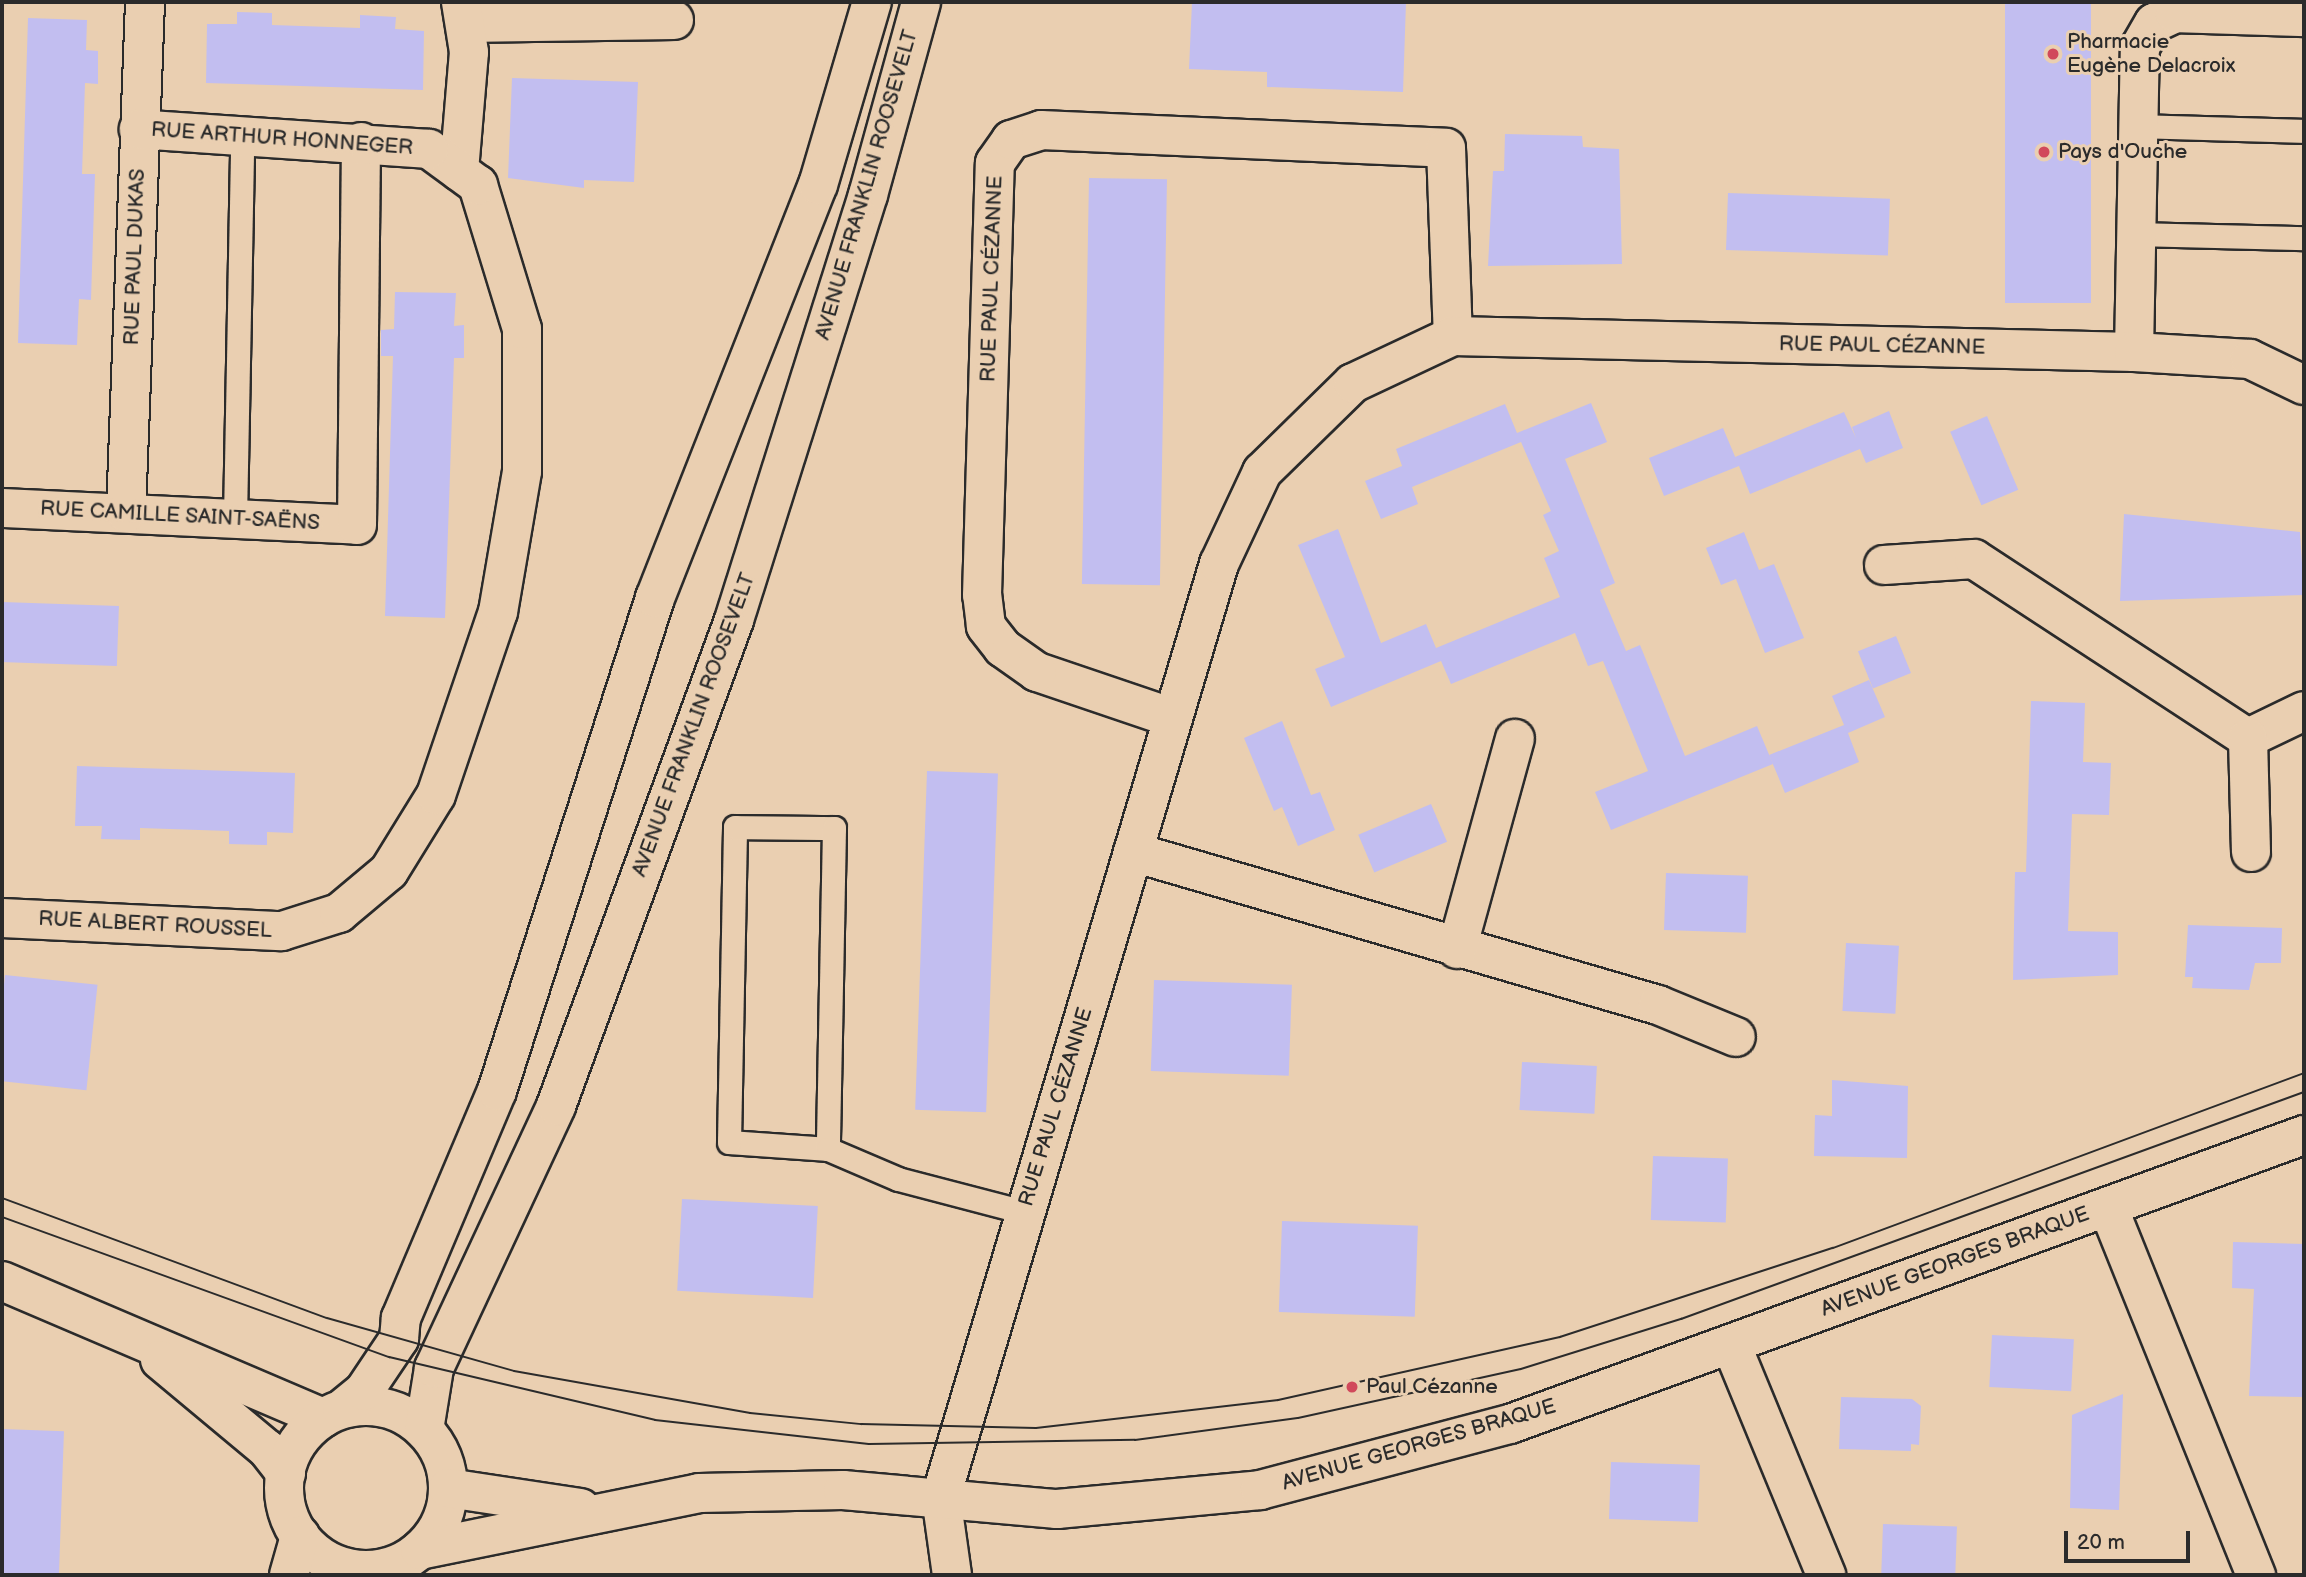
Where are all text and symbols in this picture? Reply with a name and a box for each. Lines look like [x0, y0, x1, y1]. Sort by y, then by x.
street label: AVENUE FRANKLIN ROOSEVELT [811, 27, 923, 343]
place label: Pharmacie Eugène Delacroix [2067, 29, 2236, 79]
marker: Pharmacie Eugène Delacroix [2045, 46, 2061, 62]
street label: RUE ARTHUR HONNEGER [150, 117, 414, 161]
place label: Pays d'Ouche [2058, 139, 2187, 165]
marker: Pays d'Ouche [2036, 144, 2052, 160]
street label: RUE PAUL DUKAS [119, 168, 151, 346]
street label: RUE PAUL CÉZANNE [976, 175, 1008, 383]
street label: RUE PAUL CÉZANNE [1779, 332, 1985, 360]
street label: RUE CAMILLE SAINT-SAËNS [39, 496, 321, 536]
street label: AVENUE FRANKLIN ROOSEVELT [627, 570, 761, 880]
street label: RUE ALBERT ROUSSEL [38, 906, 272, 944]
street label: RUE PAUL CÉZANNE [1014, 1005, 1098, 1209]
street label: AVENUE GEORGES BRAQUE [1817, 1202, 2093, 1322]
place label: Paul Cézanne [1366, 1374, 1498, 1400]
marker: Paul Cézanne [1344, 1379, 1360, 1395]
street label: AVENUE GEORGES BRAQUE [1279, 1394, 1559, 1496]
scale bar [2068, 1518, 2194, 1562]
text: 20 m [2077, 1530, 2125, 1555]

